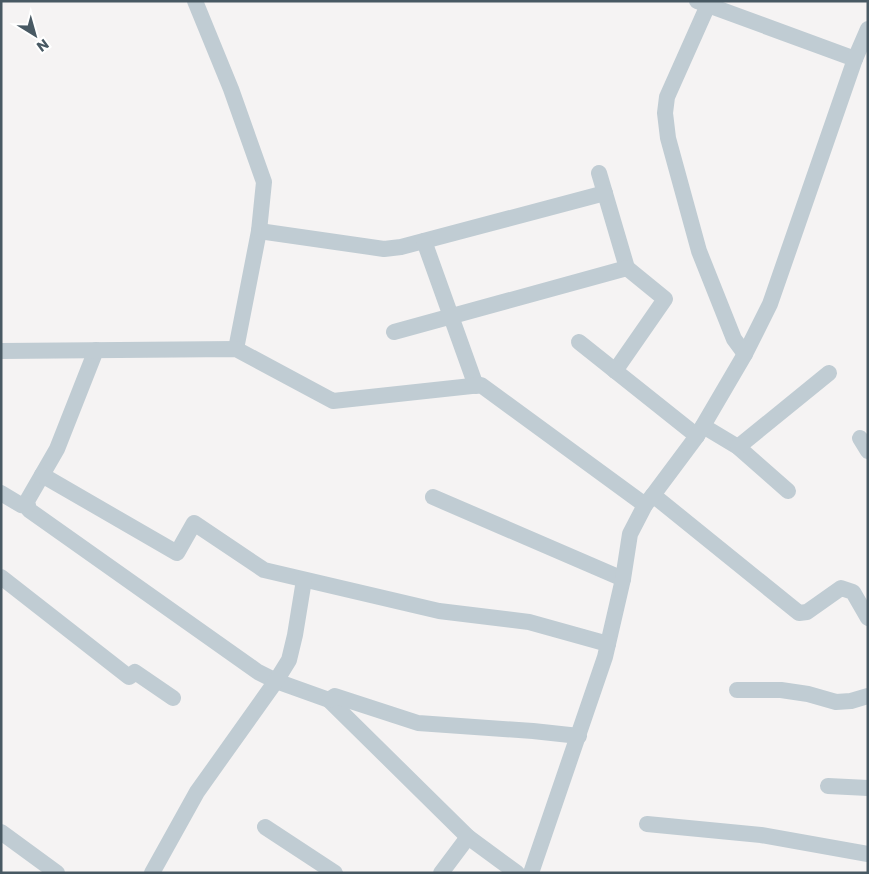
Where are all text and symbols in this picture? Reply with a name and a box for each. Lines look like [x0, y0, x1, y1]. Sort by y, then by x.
north arrow [10, 10, 60, 60]
text: N [33, 34, 53, 57]

